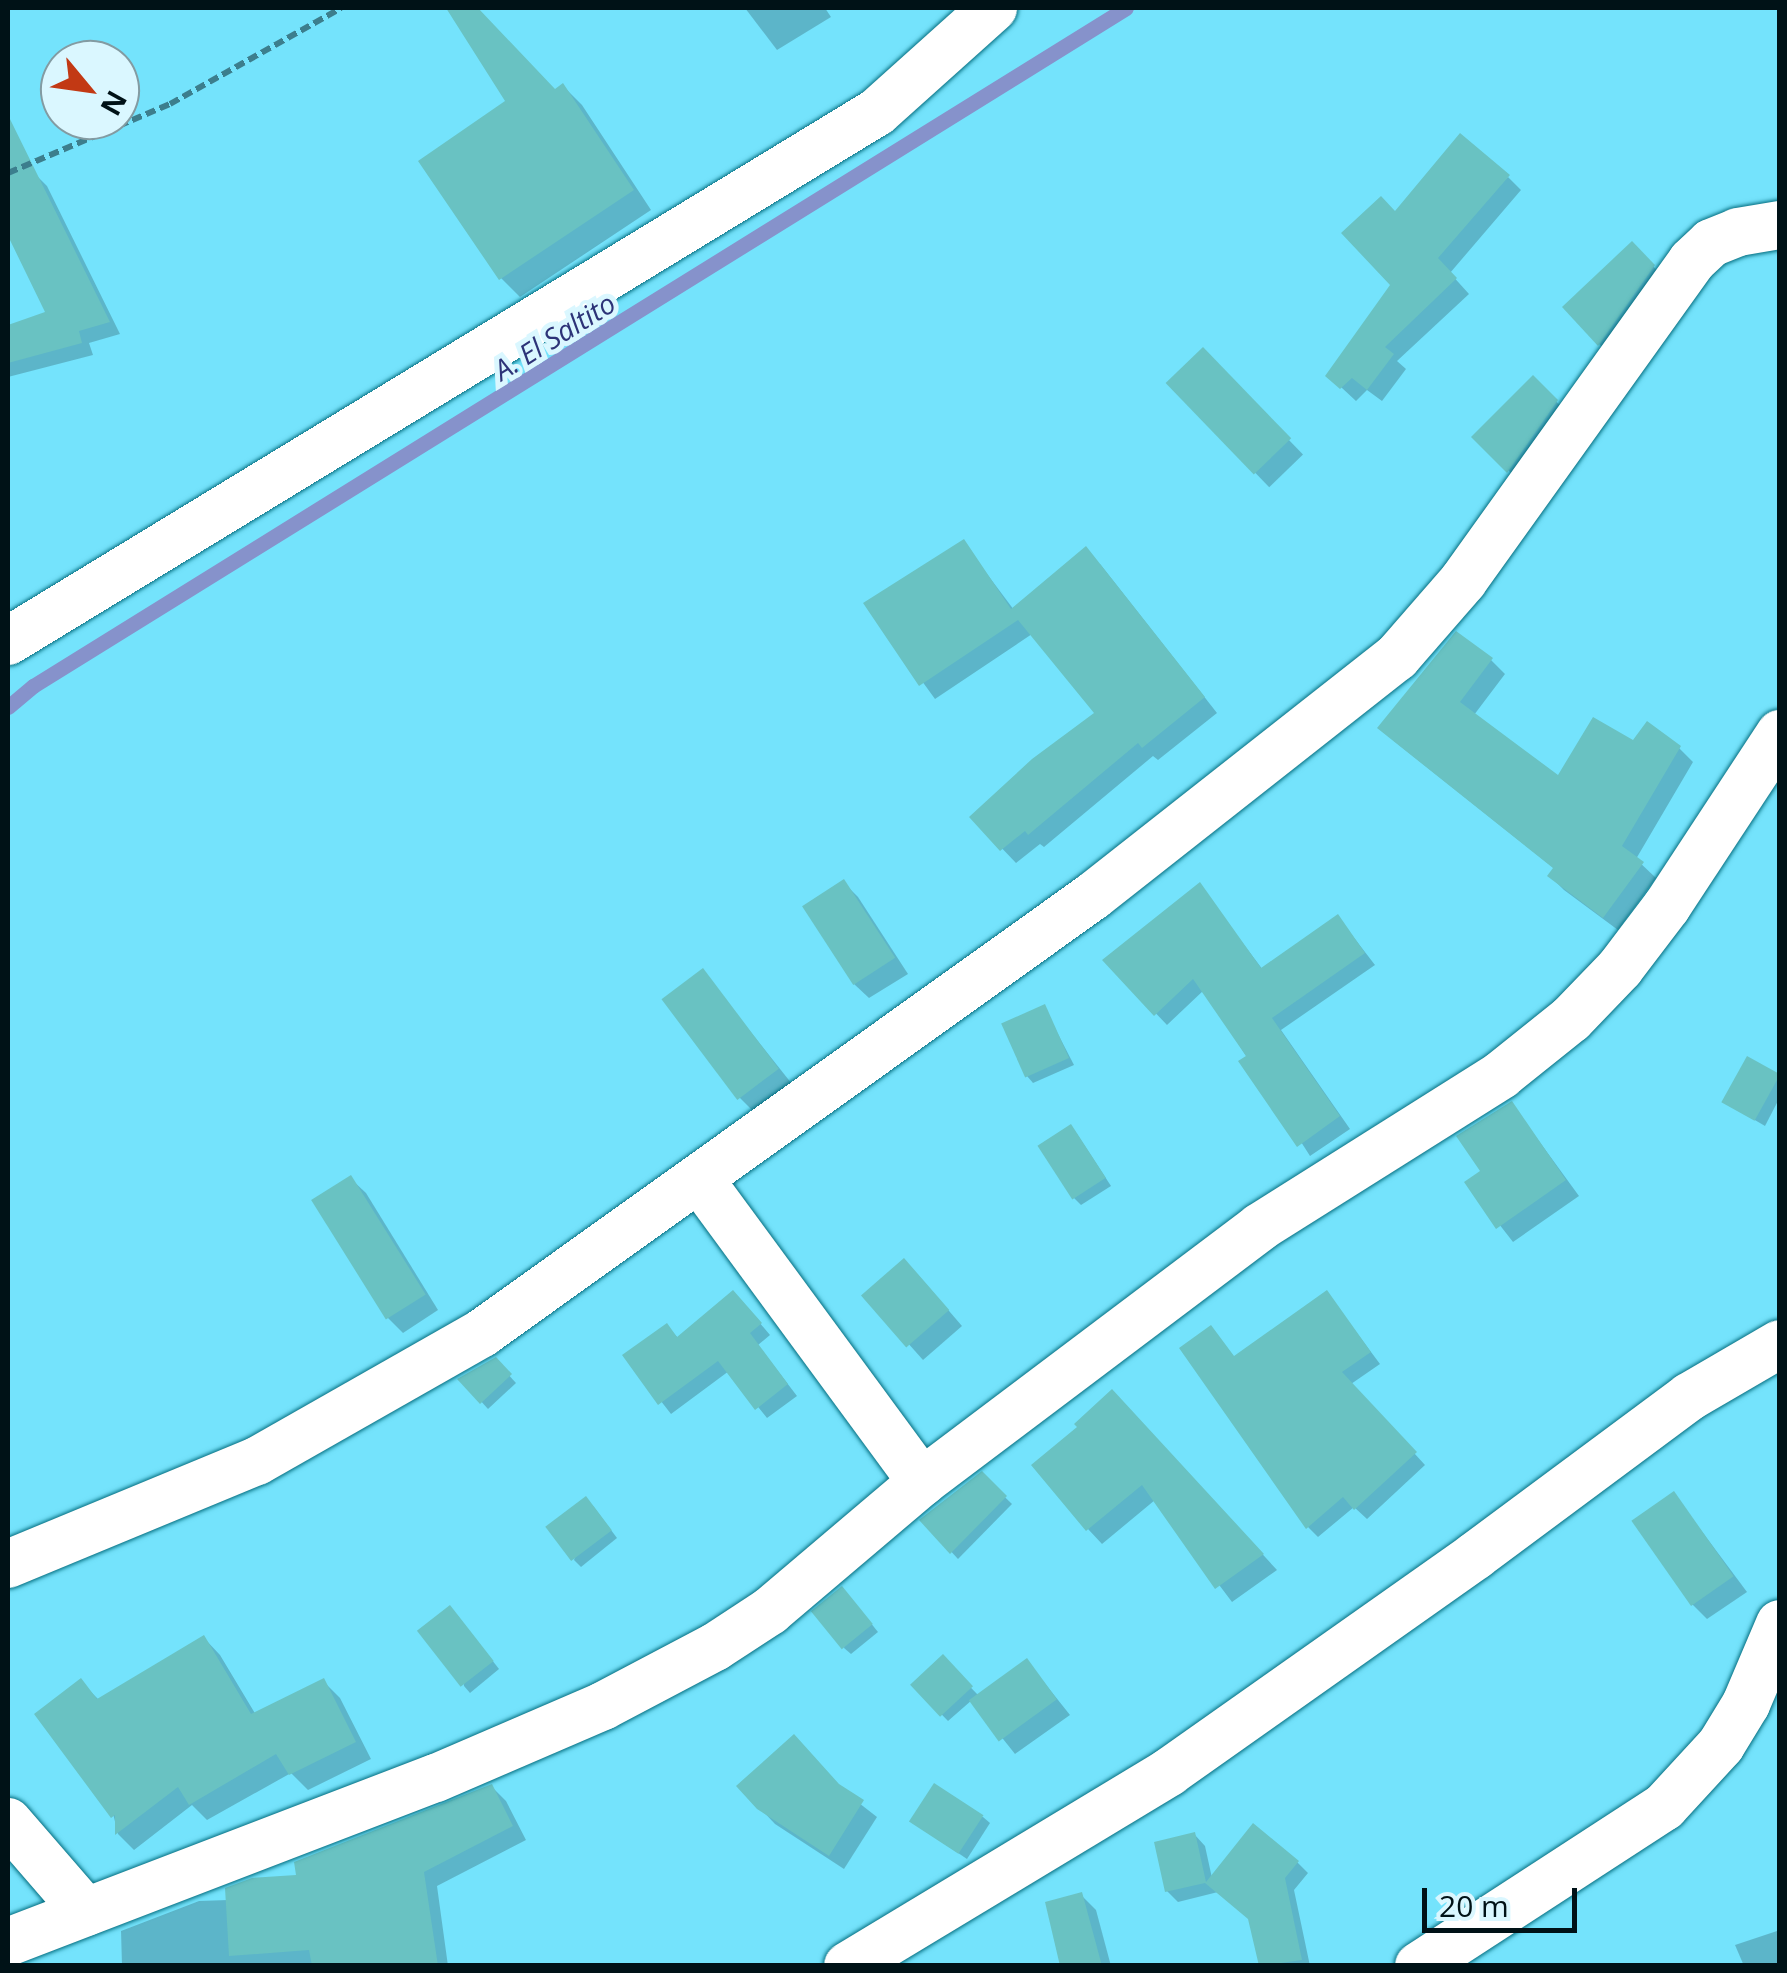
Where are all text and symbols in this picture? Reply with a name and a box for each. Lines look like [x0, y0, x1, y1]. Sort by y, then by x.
north arrow [40, 40, 140, 140]
text: N [92, 84, 137, 123]
water label: A. El Saltito [487, 285, 621, 387]
scale bar [1427, 1868, 1582, 1930]
text: 20 m [1439, 1885, 1509, 1926]

